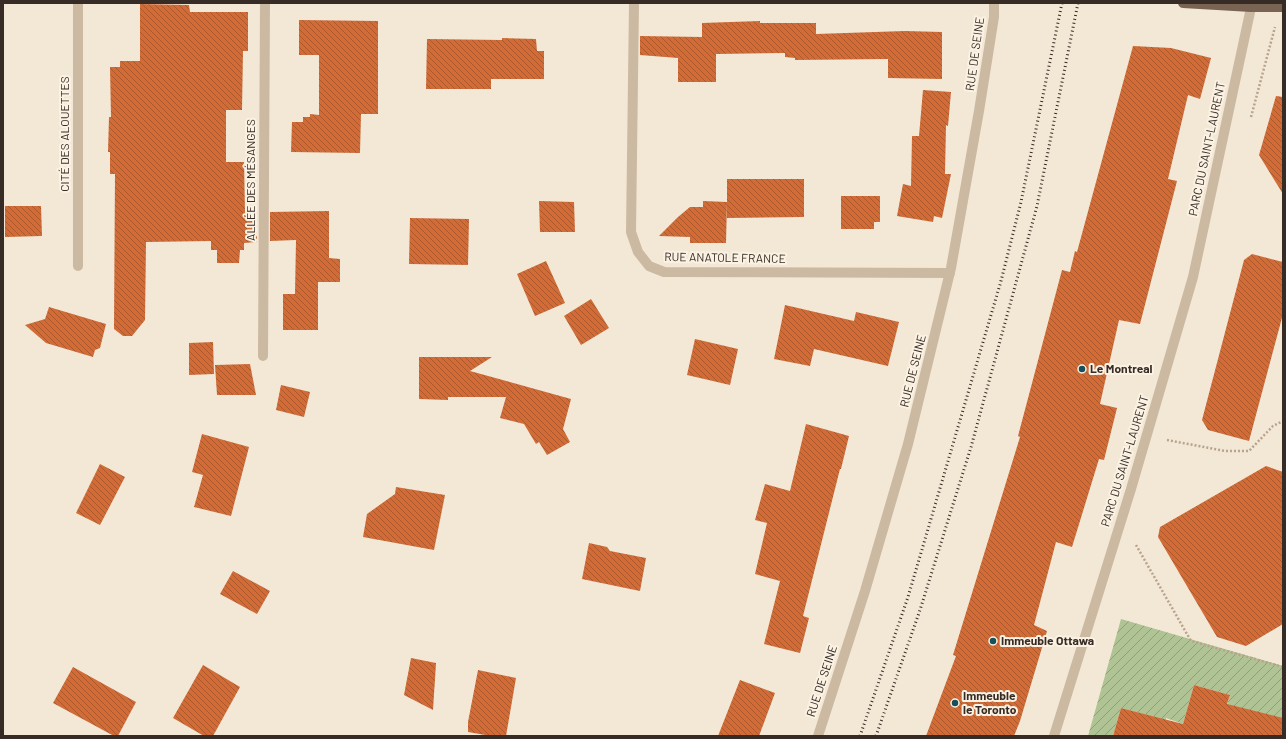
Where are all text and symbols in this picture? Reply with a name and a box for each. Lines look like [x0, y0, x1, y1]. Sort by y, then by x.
street label: RUE DE SEINE [962, 16, 986, 92]
street label: CITÉ DES ALOUETTES [57, 76, 71, 192]
street label: PARC DU SAINT-LAURENT [1185, 80, 1227, 217]
street label: ALLÉE DES MÉSANGES [243, 119, 257, 241]
street label: RUE ANATOLE FRANCE [664, 249, 786, 265]
street label: RUE DE SEINE [896, 333, 928, 409]
place label: Le Montreal [1090, 361, 1152, 375]
marker: Le Montreal [1077, 364, 1087, 374]
street label: PARC DU SAINT-LAURENT [1097, 393, 1151, 528]
place label: Immeuble Ottawa [1001, 633, 1094, 647]
marker: Immeuble Ottawa [988, 636, 998, 646]
street label: RUE DE SEINE [803, 643, 839, 718]
place label: Immeuble le Toronto [963, 688, 1017, 716]
marker: Immeuble le Toronto [950, 698, 960, 708]

